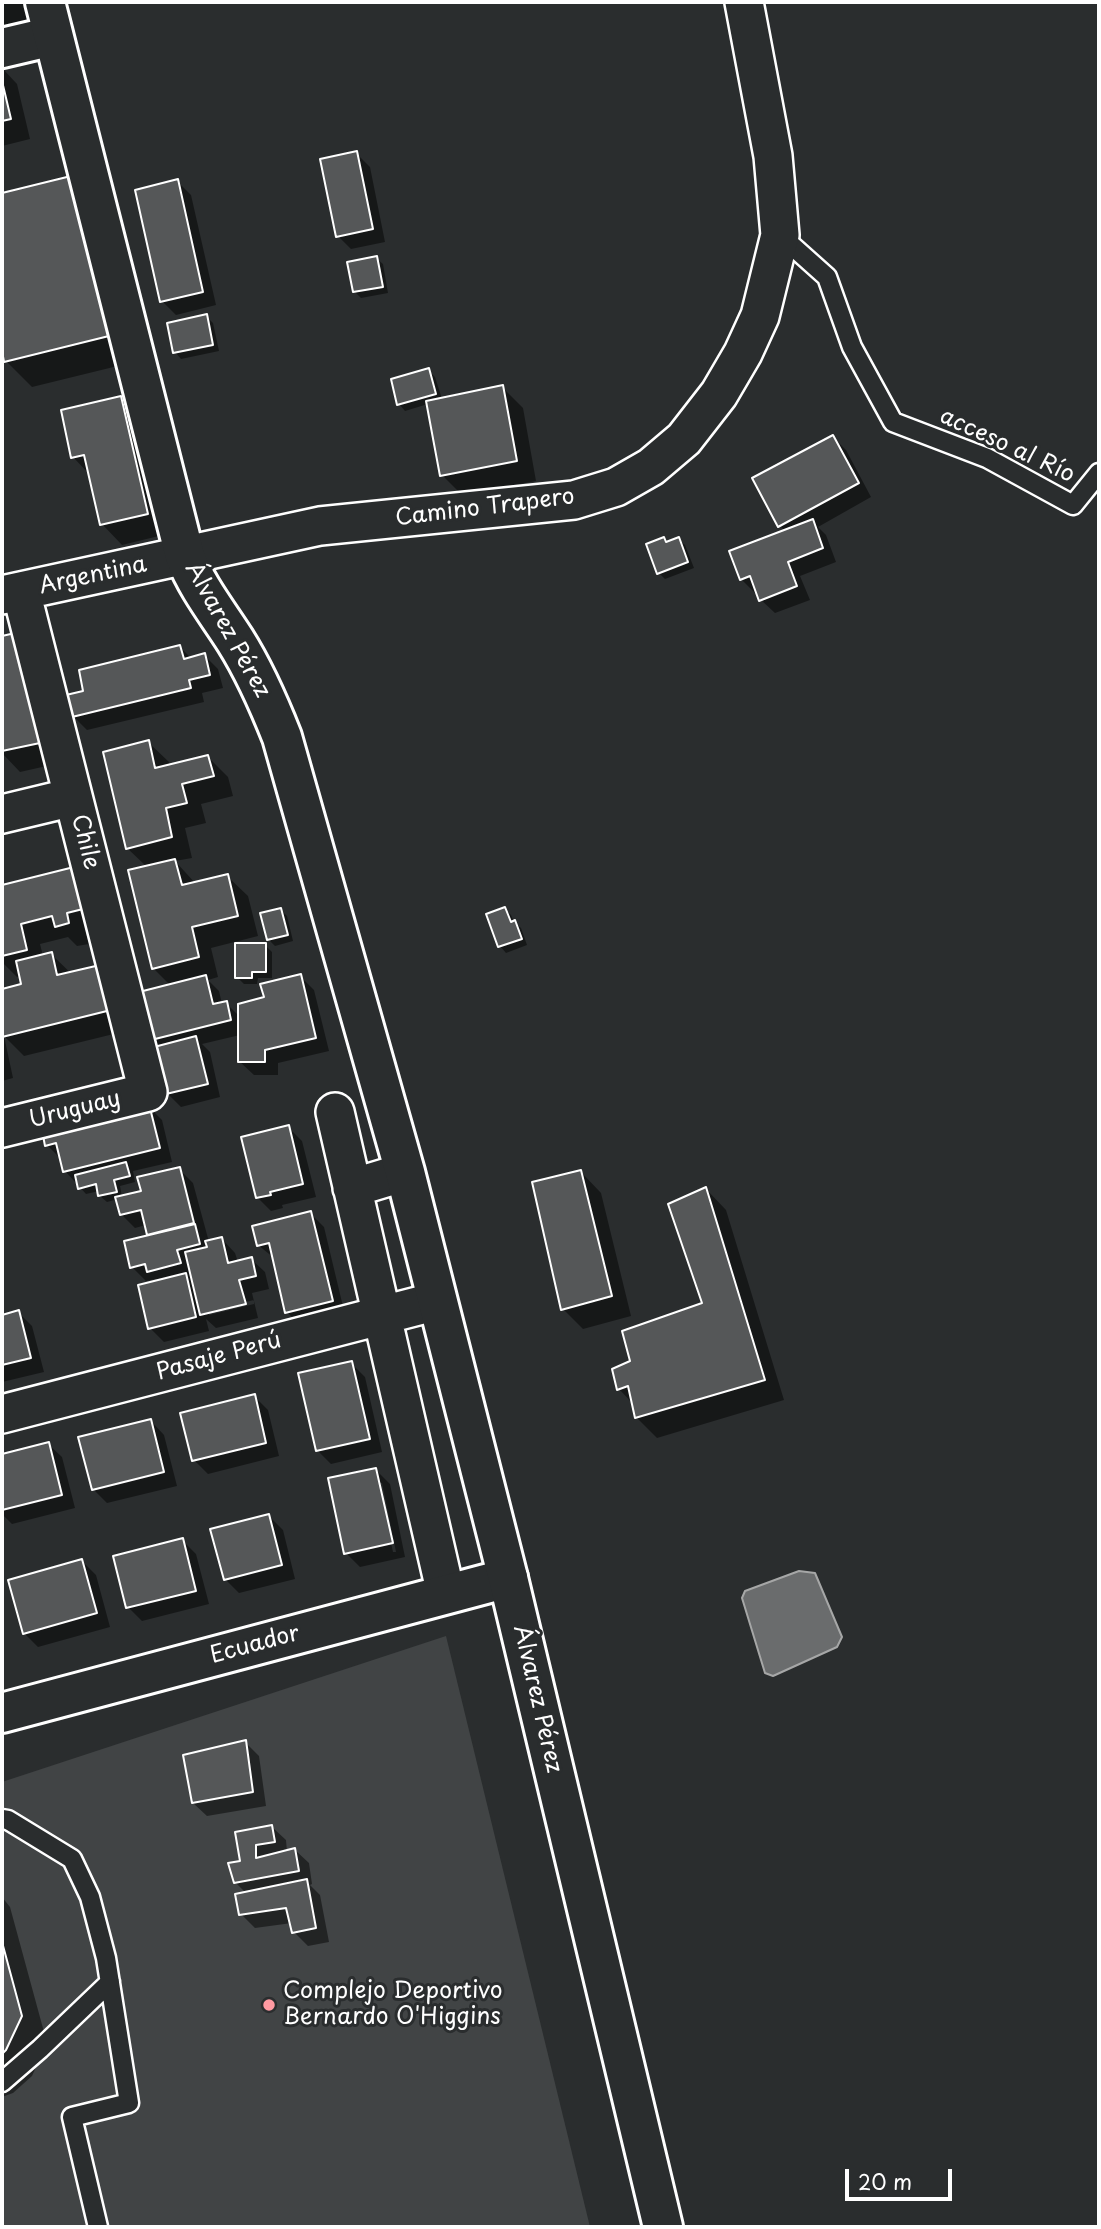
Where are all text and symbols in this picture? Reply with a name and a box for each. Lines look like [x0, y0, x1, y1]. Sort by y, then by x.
street label: acceso al Río [935, 403, 1079, 489]
street label: Camino Trapero [394, 483, 576, 533]
street label: Argentina [37, 551, 149, 601]
street label: Álvarez Pérez [178, 557, 276, 703]
street label: Chile [65, 812, 105, 872]
street label: Uruguay [26, 1085, 124, 1135]
street label: Pasaje Perú [154, 1327, 284, 1387]
street label: Ecuador [207, 1620, 303, 1670]
street label: Álvarez Pérez [507, 1623, 567, 1775]
place label: Complejo Deportivo Bernardo O'Higgins [283, 1978, 503, 2032]
marker: Complejo Deportivo Bernardo O'Higgins [261, 1997, 277, 2013]
scale bar [849, 2156, 956, 2200]
text: 20 m [858, 2165, 912, 2197]

